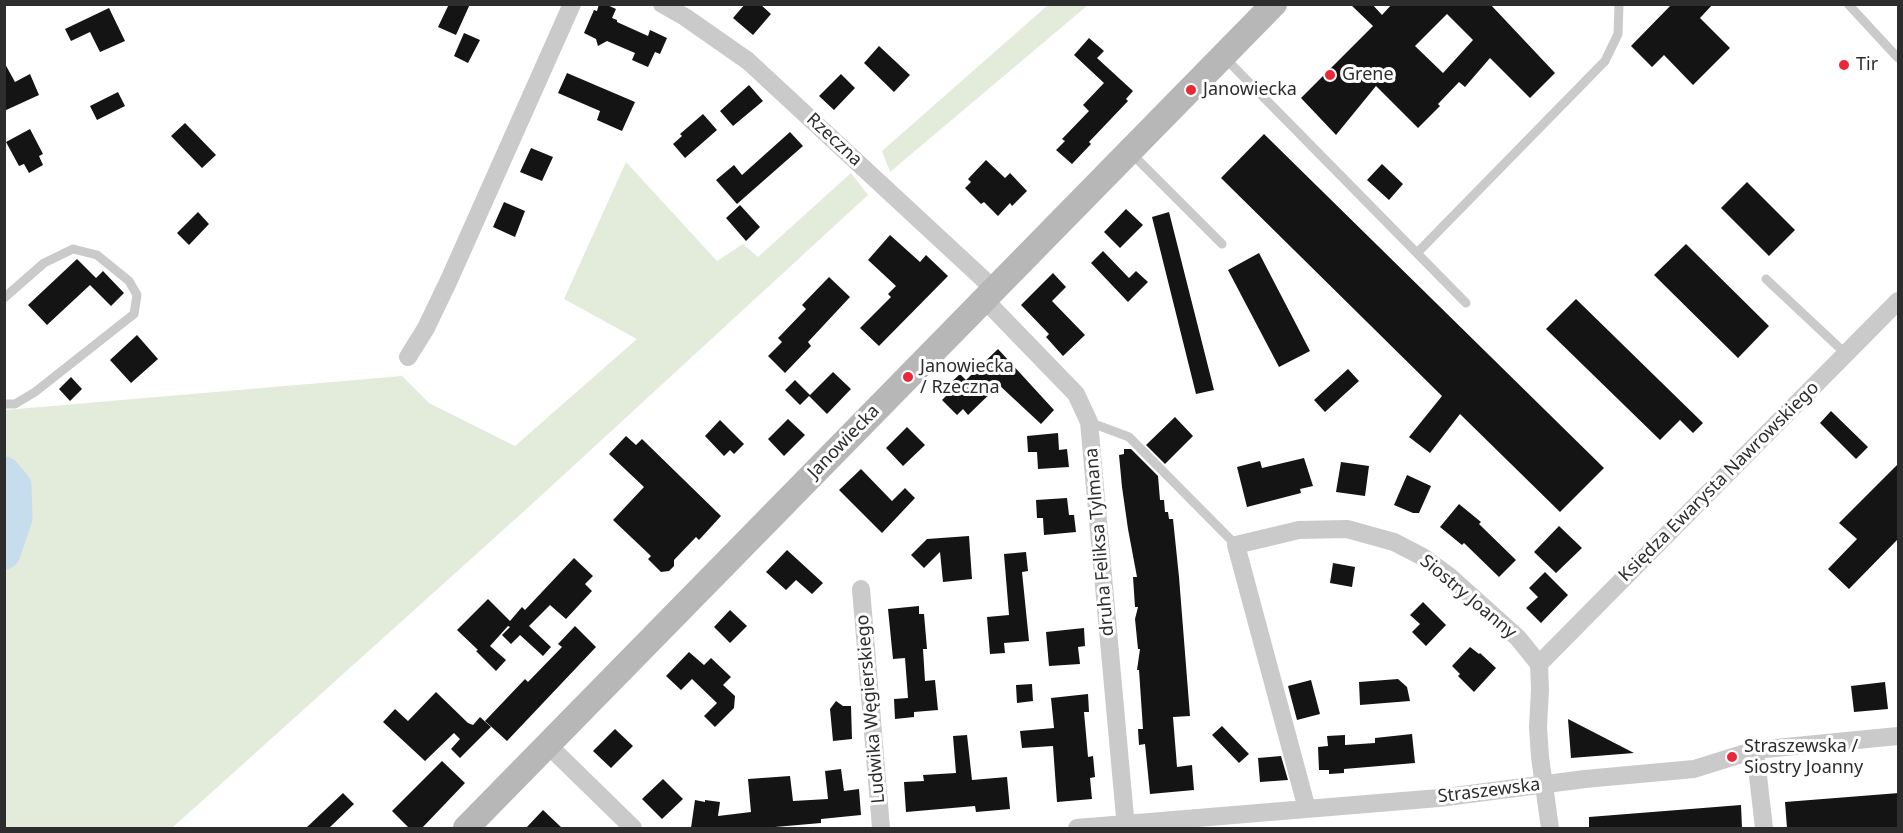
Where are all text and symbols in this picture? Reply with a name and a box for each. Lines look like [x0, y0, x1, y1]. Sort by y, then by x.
place label: Tir [1856, 54, 1878, 76]
marker: Tir [1837, 58, 1851, 72]
place label: Grene [1342, 64, 1394, 86]
marker: Grene [1323, 68, 1337, 82]
place label: Janowiecka [1203, 79, 1297, 101]
marker: Janowiecka [1184, 83, 1198, 97]
street label: Rzeczna [802, 109, 866, 171]
place label: Janowiecka / Rzeczna [920, 356, 1014, 398]
marker: Janowiecka / Rzeczna [901, 370, 915, 384]
street label: Księdza Ewarysta Nawrowskiego [1614, 377, 1824, 587]
street label: Janowiecka [804, 401, 884, 483]
street label: druha Feliksa Tylmana [1081, 447, 1119, 637]
street label: Siostry Joanny [1415, 550, 1521, 644]
street label: Ludwika Węgierskiego [852, 614, 890, 804]
place label: Straszewska / Siostry Joanny [1744, 736, 1863, 778]
marker: Straszewska / Siostry Joanny [1725, 750, 1739, 764]
street label: Straszewska [1437, 774, 1541, 808]

